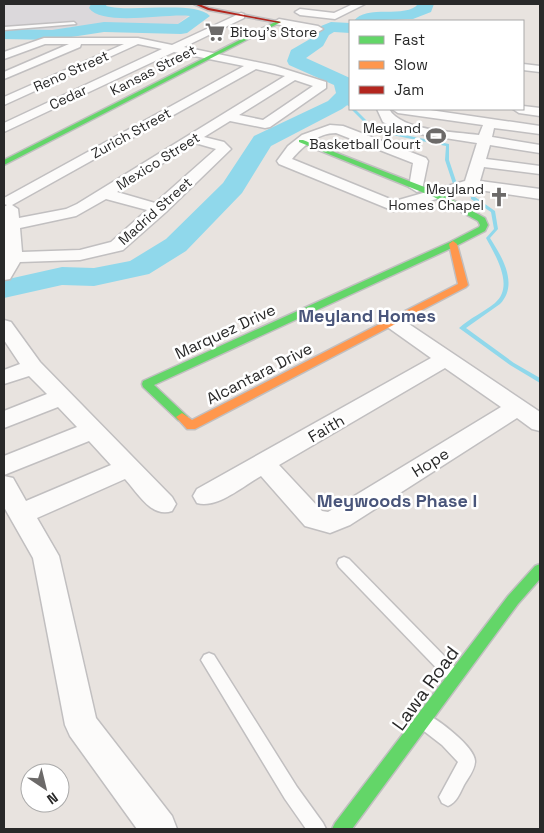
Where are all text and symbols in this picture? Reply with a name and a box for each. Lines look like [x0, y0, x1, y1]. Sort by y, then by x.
legend [349, 20, 524, 110]
supermarket icon: Bitoy's Store [204, 21, 226, 43]
place label: Bitoy's Store [230, 23, 317, 41]
text: Fast [394, 30, 425, 49]
street label: Kansas Street [107, 41, 199, 99]
street label: Reno Street [30, 46, 112, 96]
text: Slow [394, 55, 428, 74]
street label: Cedar [46, 80, 90, 114]
text: Jam [394, 80, 424, 99]
street label: Zurich Street [88, 104, 174, 162]
place label: Meyland Basketball Court [309, 119, 421, 153]
sports icon: Meyland Basketball Court [425, 125, 447, 147]
street label: Mexico Street [113, 128, 203, 194]
street label: Madrid Street [114, 173, 196, 249]
place label: Meyland Homes Chapel [389, 180, 484, 214]
church icon: Meyland Homes Chapel [488, 186, 510, 208]
street label: Marquez Drive [171, 299, 279, 364]
district label: Meyland Homes [298, 304, 436, 327]
street label: Alcantara Drive [203, 338, 316, 409]
street label: Faith [304, 410, 348, 447]
street label: Hope [408, 443, 453, 482]
district label: Meywoods Phase I [317, 489, 477, 512]
street label: Lawa Road [386, 641, 465, 736]
north arrow [20, 763, 70, 813]
text: N [43, 789, 61, 809]

